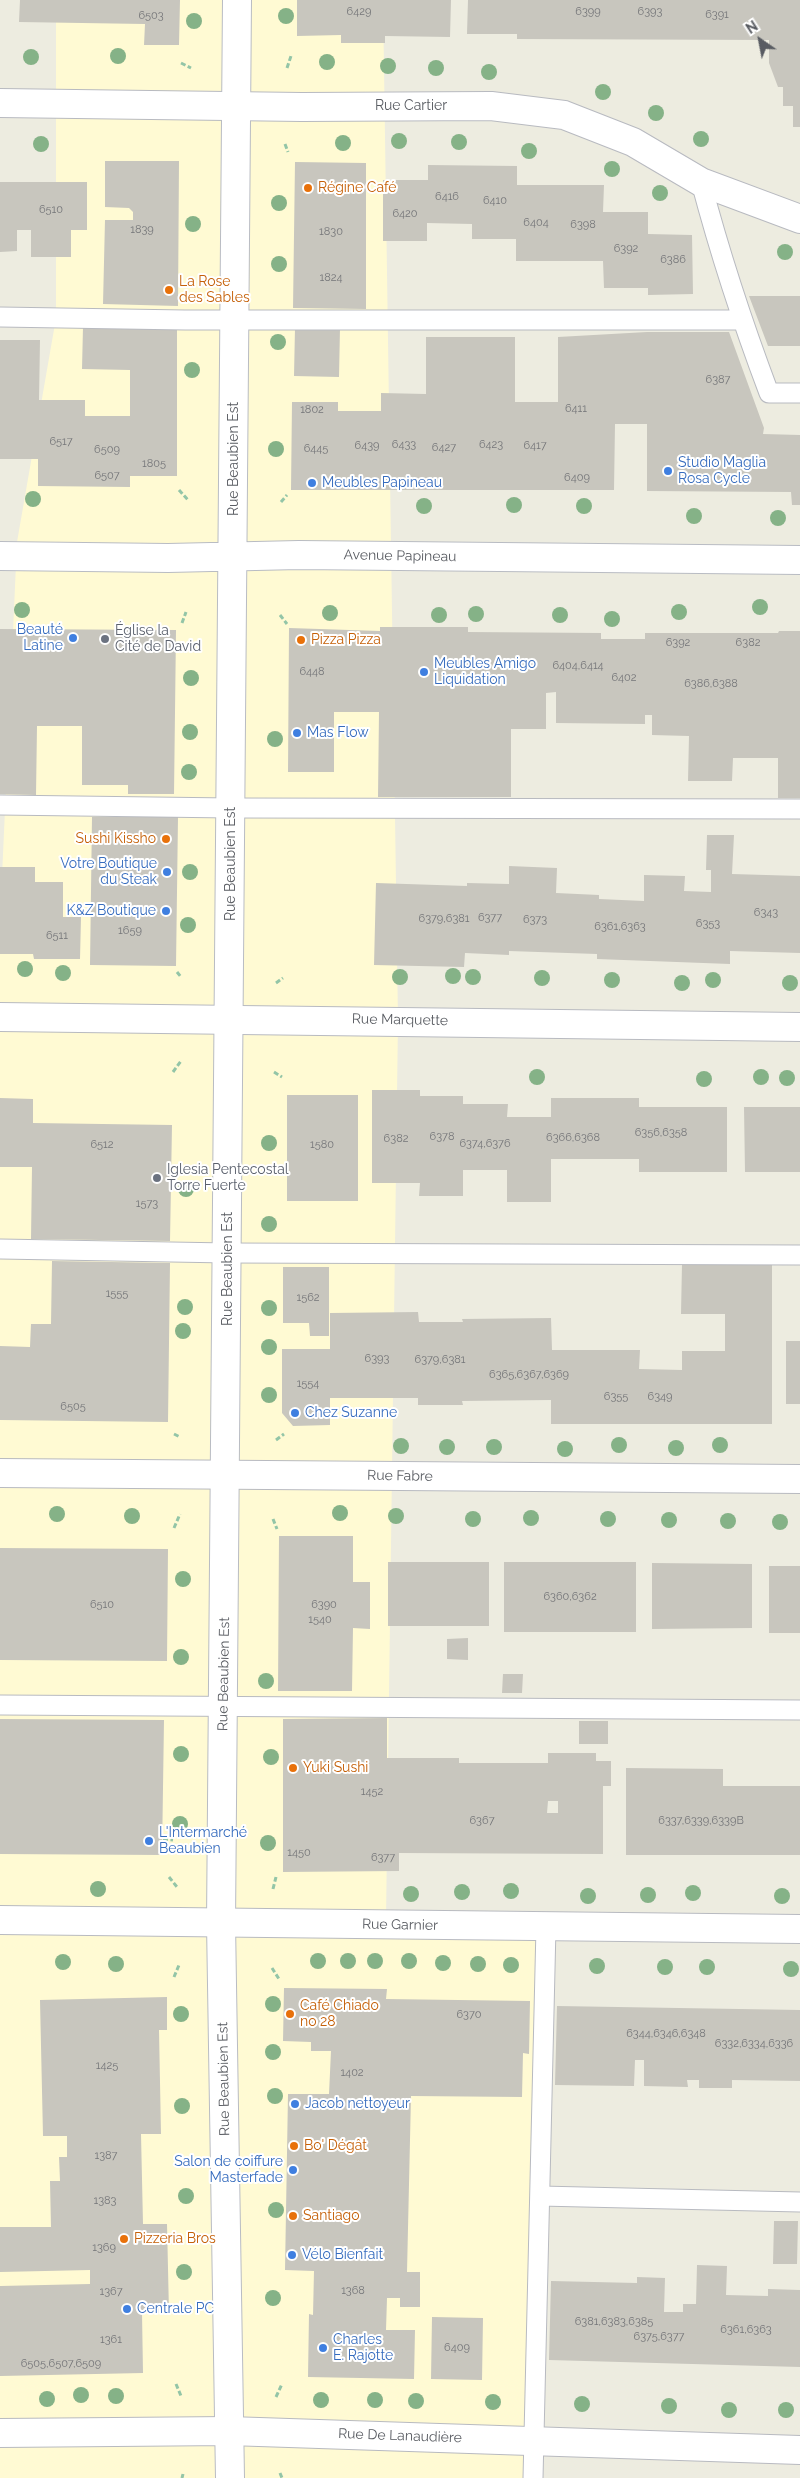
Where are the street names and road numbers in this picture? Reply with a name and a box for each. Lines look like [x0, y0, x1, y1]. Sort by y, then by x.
street label: Rue Cartier [375, 98, 447, 114]
street label: Rue Beaubien Est [226, 402, 242, 516]
street label: Avenue Papineau [343, 547, 457, 565]
street label: Rue Beaubien Est [223, 807, 239, 921]
street label: Rue Marquette [352, 1011, 448, 1029]
street label: Rue Beaubien Est [220, 1212, 236, 1326]
street label: Rue Fabre [367, 1467, 433, 1485]
street label: Rue Beaubien Est [215, 1617, 233, 1731]
street label: Rue Garnier [362, 1916, 438, 1934]
street label: Rue Beaubien Est [215, 2022, 233, 2136]
street label: Rue De Lanaudière [338, 2425, 462, 2447]

